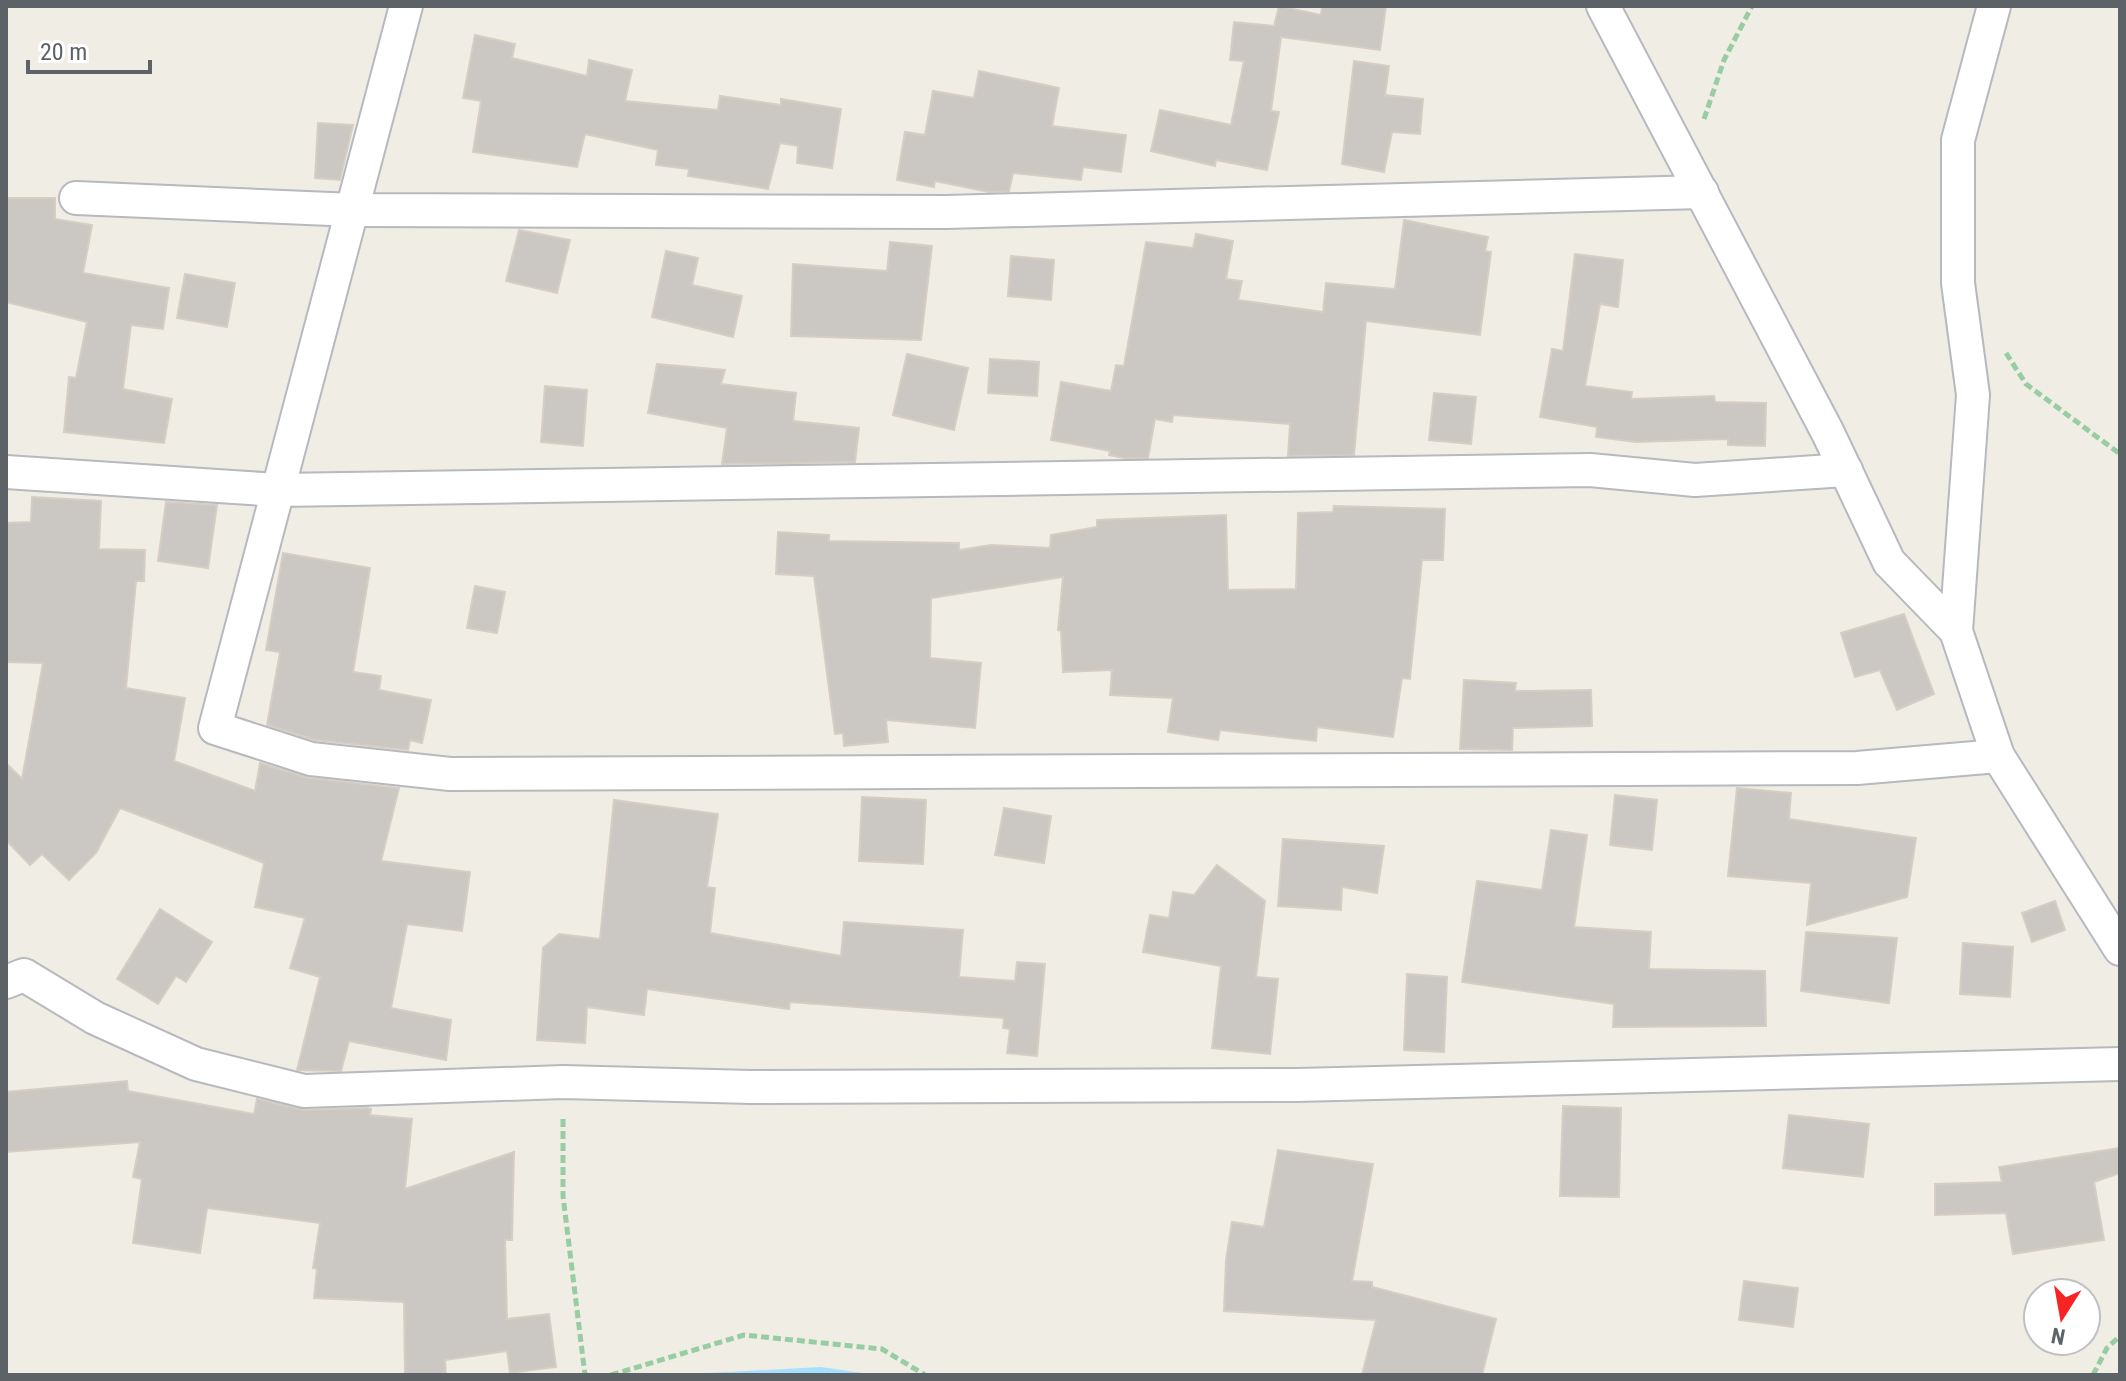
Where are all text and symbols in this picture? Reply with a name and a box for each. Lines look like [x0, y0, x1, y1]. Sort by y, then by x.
scale bar [28, 24, 150, 74]
text: 20 m [40, 38, 87, 66]
north arrow [2022, 1277, 2102, 1357]
text: N [2049, 1323, 2067, 1350]

